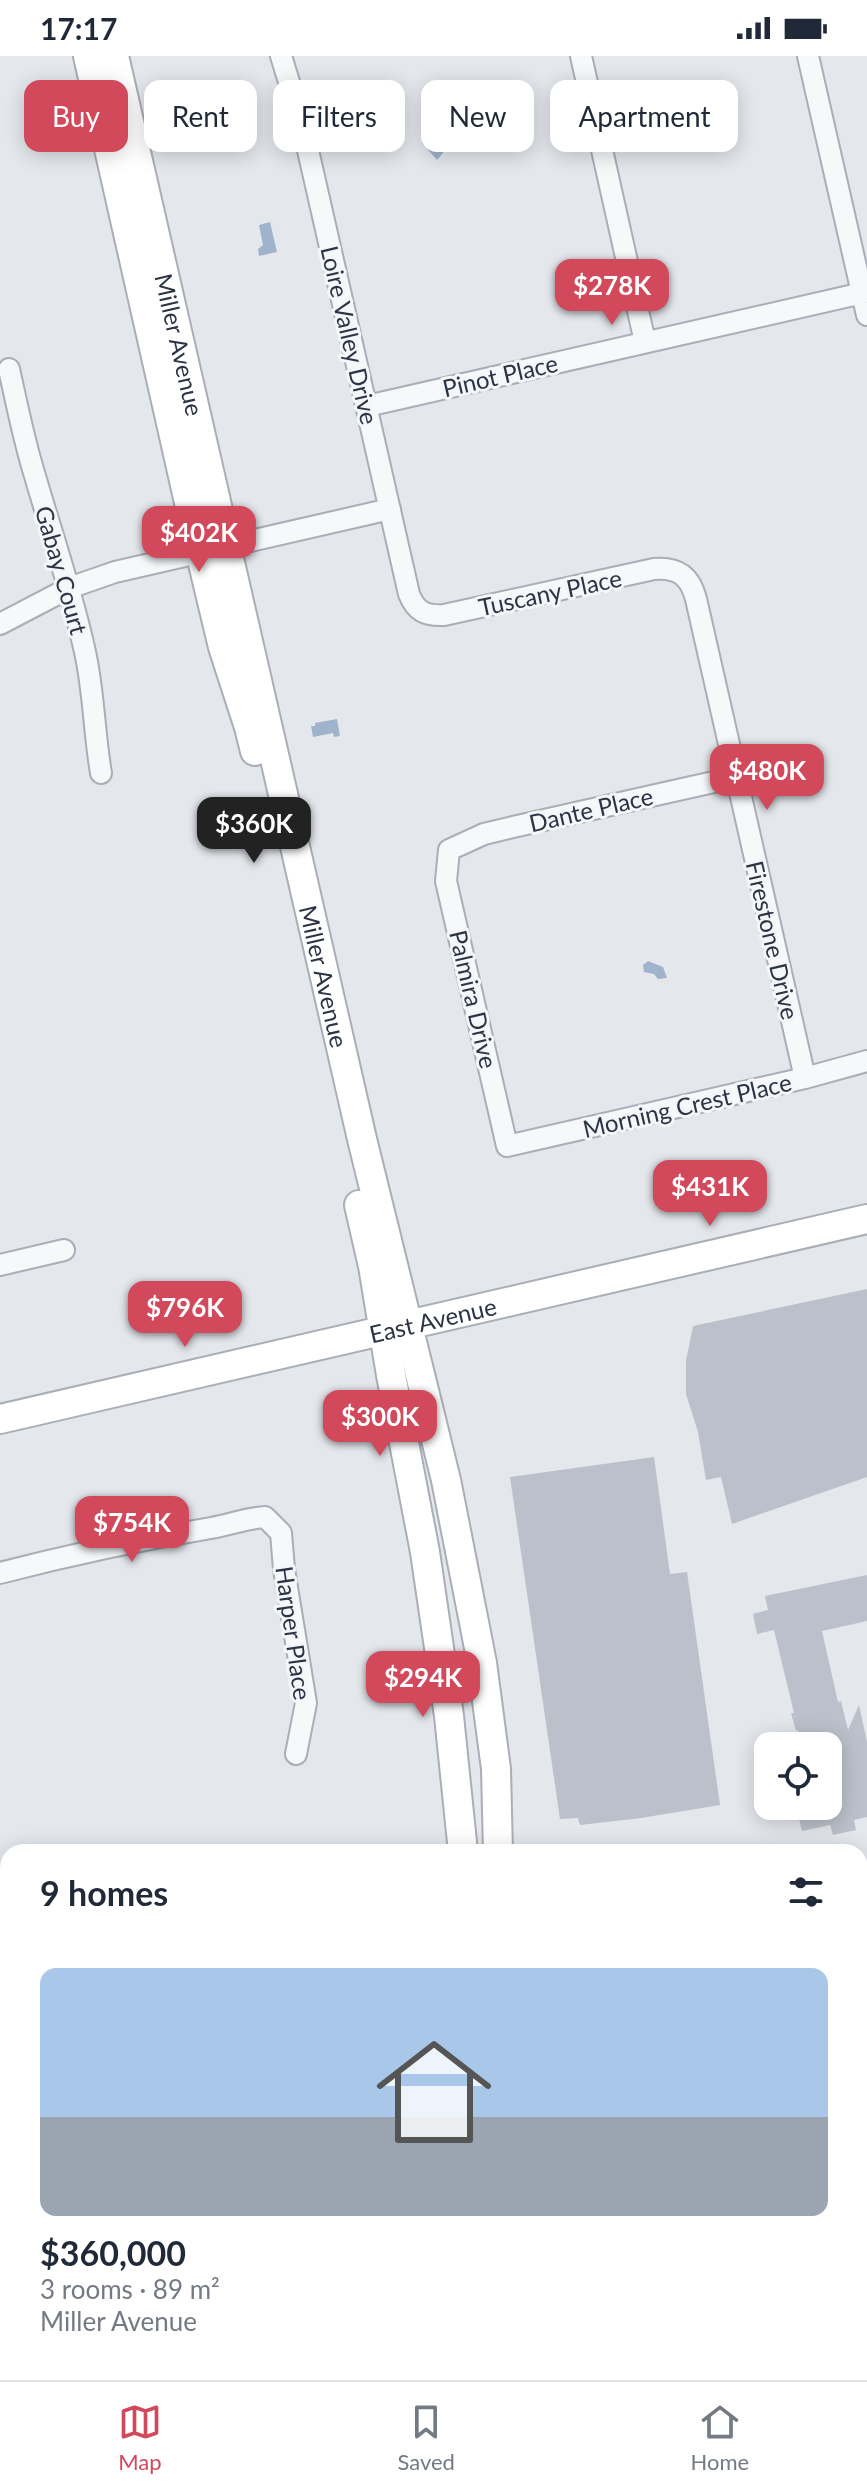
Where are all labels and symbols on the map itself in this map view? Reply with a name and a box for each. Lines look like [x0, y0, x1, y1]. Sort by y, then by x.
street label: Loire Valley Drive [315, 243, 385, 427]
pin: $278K [556, 259, 668, 327]
street label: Miller Avenue [150, 271, 210, 418]
street label: Pinot Place [440, 348, 560, 402]
street label: Gabay Court [30, 502, 94, 638]
pin: $402K [143, 506, 255, 574]
street label: Tuscany Place [476, 563, 624, 621]
pin: $480K [711, 744, 823, 812]
street label: Dante Place [526, 781, 656, 837]
pin: $360K [198, 797, 310, 865]
street label: Firestone Drive [741, 858, 805, 1022]
street label: Miller Avenue [294, 902, 355, 1050]
street label: Palmira Drive [444, 927, 504, 1071]
street label: Morning Crest Place [580, 1067, 794, 1143]
pin: $431K [654, 1160, 766, 1228]
pin: $796K [129, 1281, 241, 1349]
street label: East Avenue [366, 1291, 499, 1348]
pin: $300K [324, 1390, 436, 1458]
pin: $754K [76, 1496, 188, 1564]
street label: Harper Place [270, 1564, 318, 1702]
pin: $294K [367, 1651, 479, 1719]

